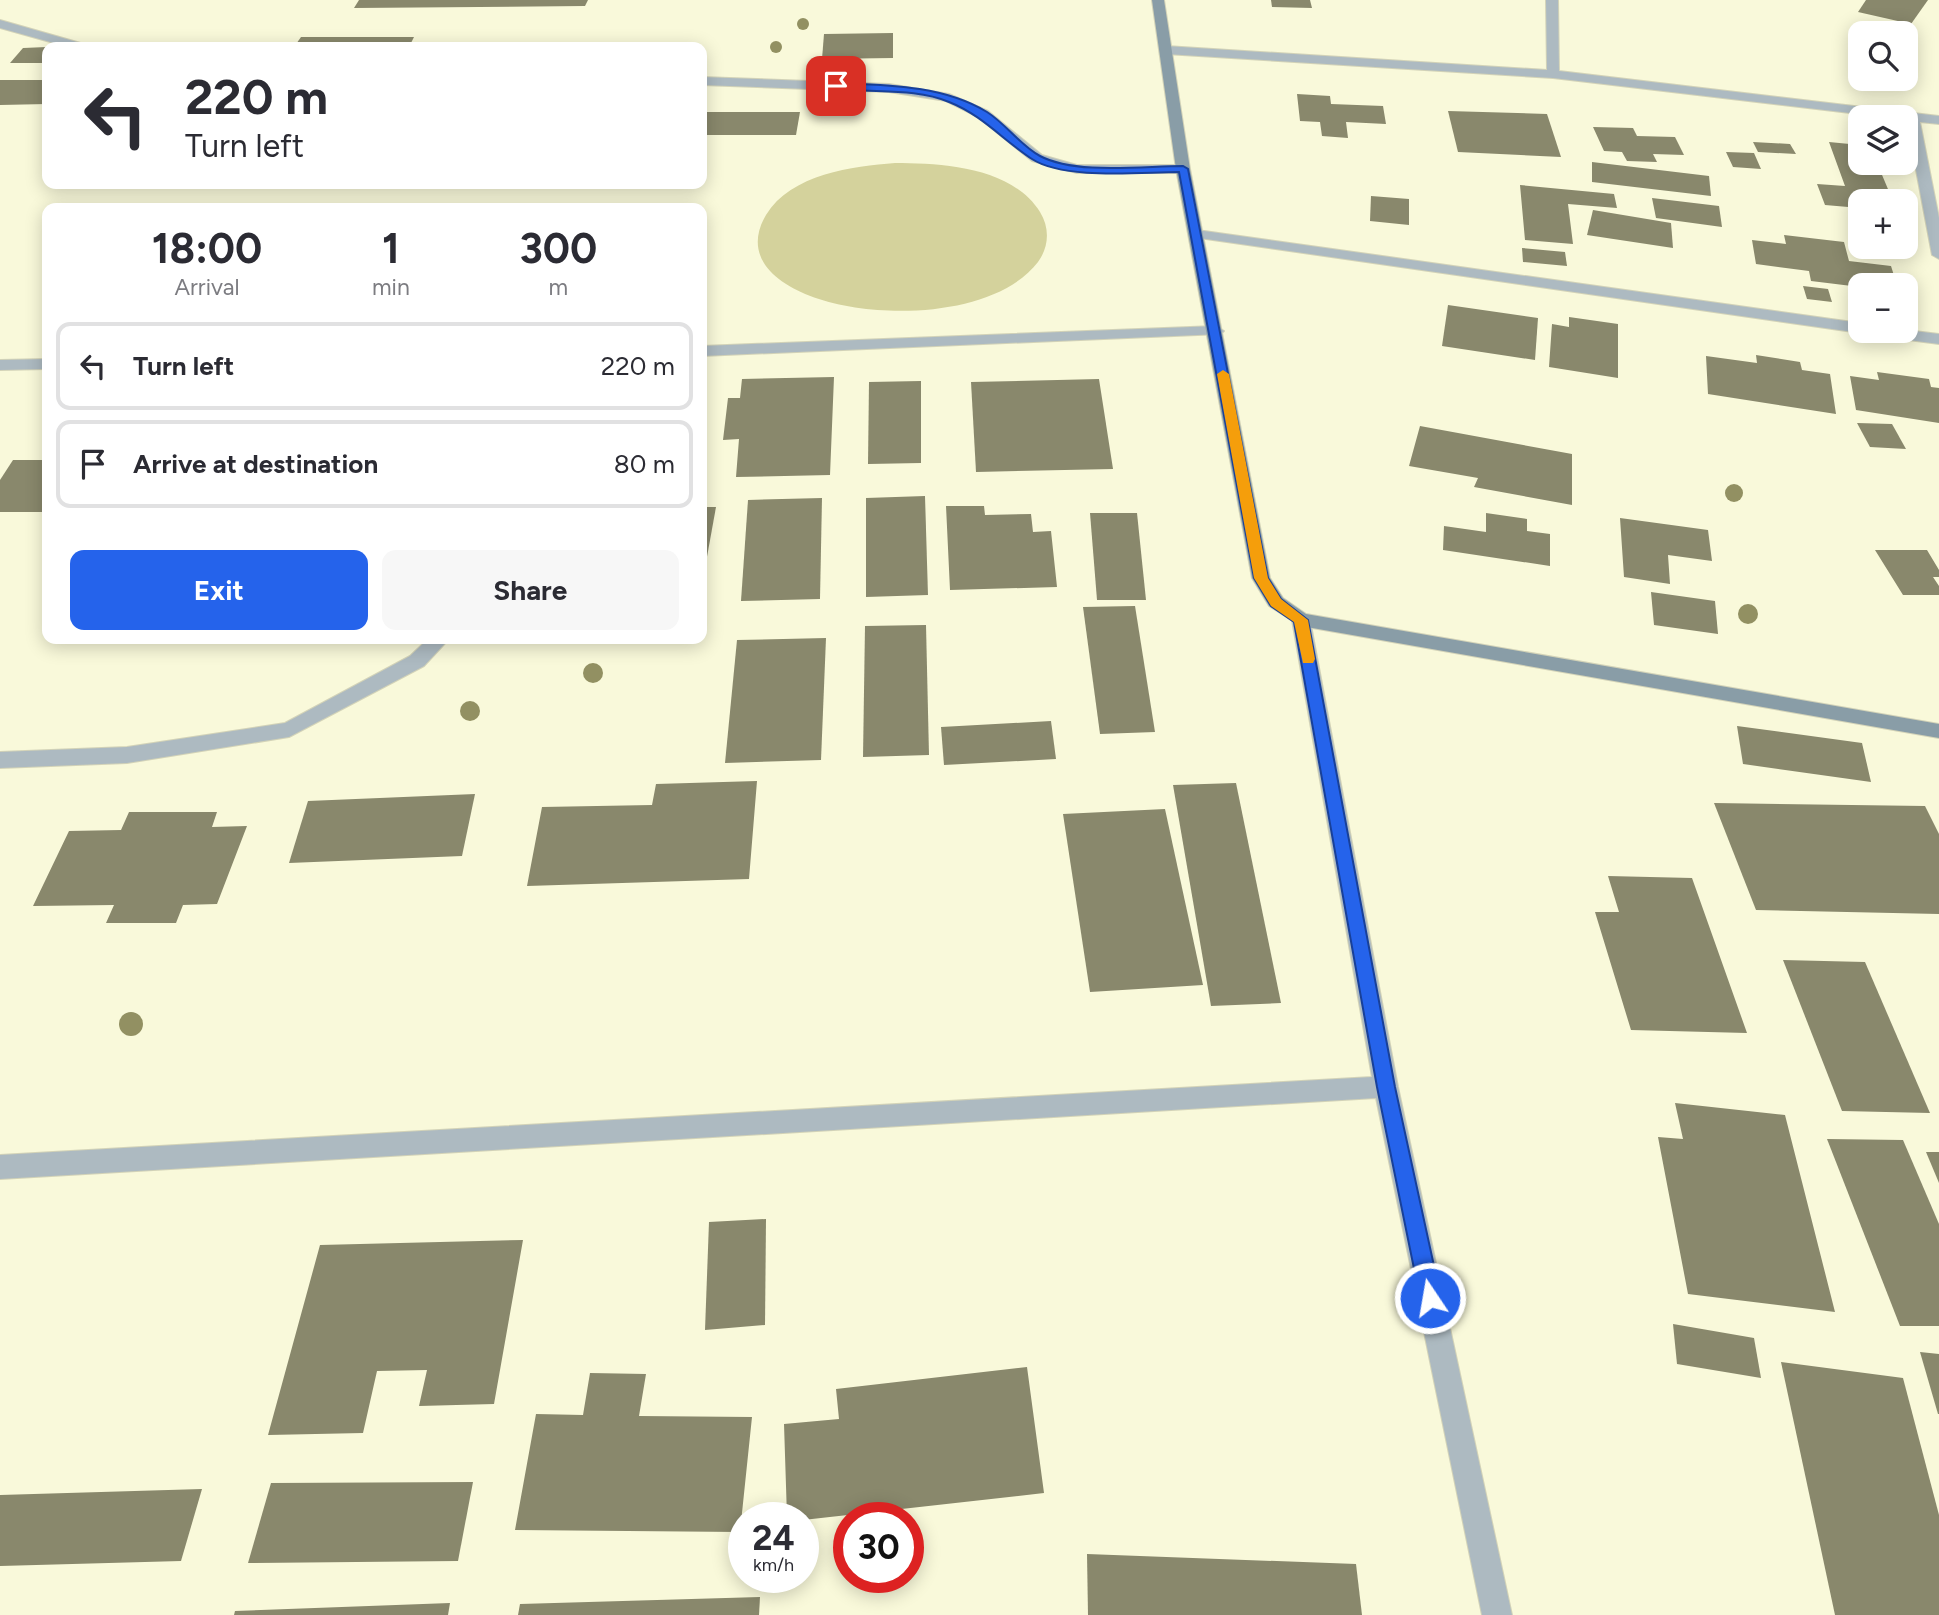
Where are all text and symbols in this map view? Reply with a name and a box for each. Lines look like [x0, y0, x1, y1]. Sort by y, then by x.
map controls [1848, 21, 1918, 343]
button: search [1848, 21, 1918, 91]
pin [806, 56, 866, 116]
text: 220 m [185, 67, 328, 126]
icon: arrive [817, 67, 855, 105]
icon: left [70, 70, 161, 161]
button: layers [1848, 105, 1918, 175]
text: Turn left [185, 127, 304, 165]
button: + [1848, 189, 1918, 259]
text: 18:00 [152, 223, 262, 274]
text: 1 [382, 223, 400, 274]
text: 300 [519, 223, 597, 274]
text: Arrival [175, 273, 239, 301]
text: min [372, 273, 410, 301]
text: m [549, 273, 568, 301]
button: − [1848, 273, 1918, 343]
icon: left [74, 347, 112, 385]
text: Turn left [133, 350, 234, 382]
text: 220 m [601, 350, 675, 382]
icon: arrive [74, 445, 112, 483]
text: Arrive at destination [133, 448, 378, 480]
text: 80 m [614, 448, 675, 480]
button: Exit [70, 550, 368, 630]
button: Share [382, 550, 679, 630]
position arrow [1393, 1261, 1467, 1335]
speed limit sign: 30 [833, 1502, 924, 1593]
text: 24 [752, 1517, 795, 1559]
text: km/h [753, 1554, 794, 1576]

